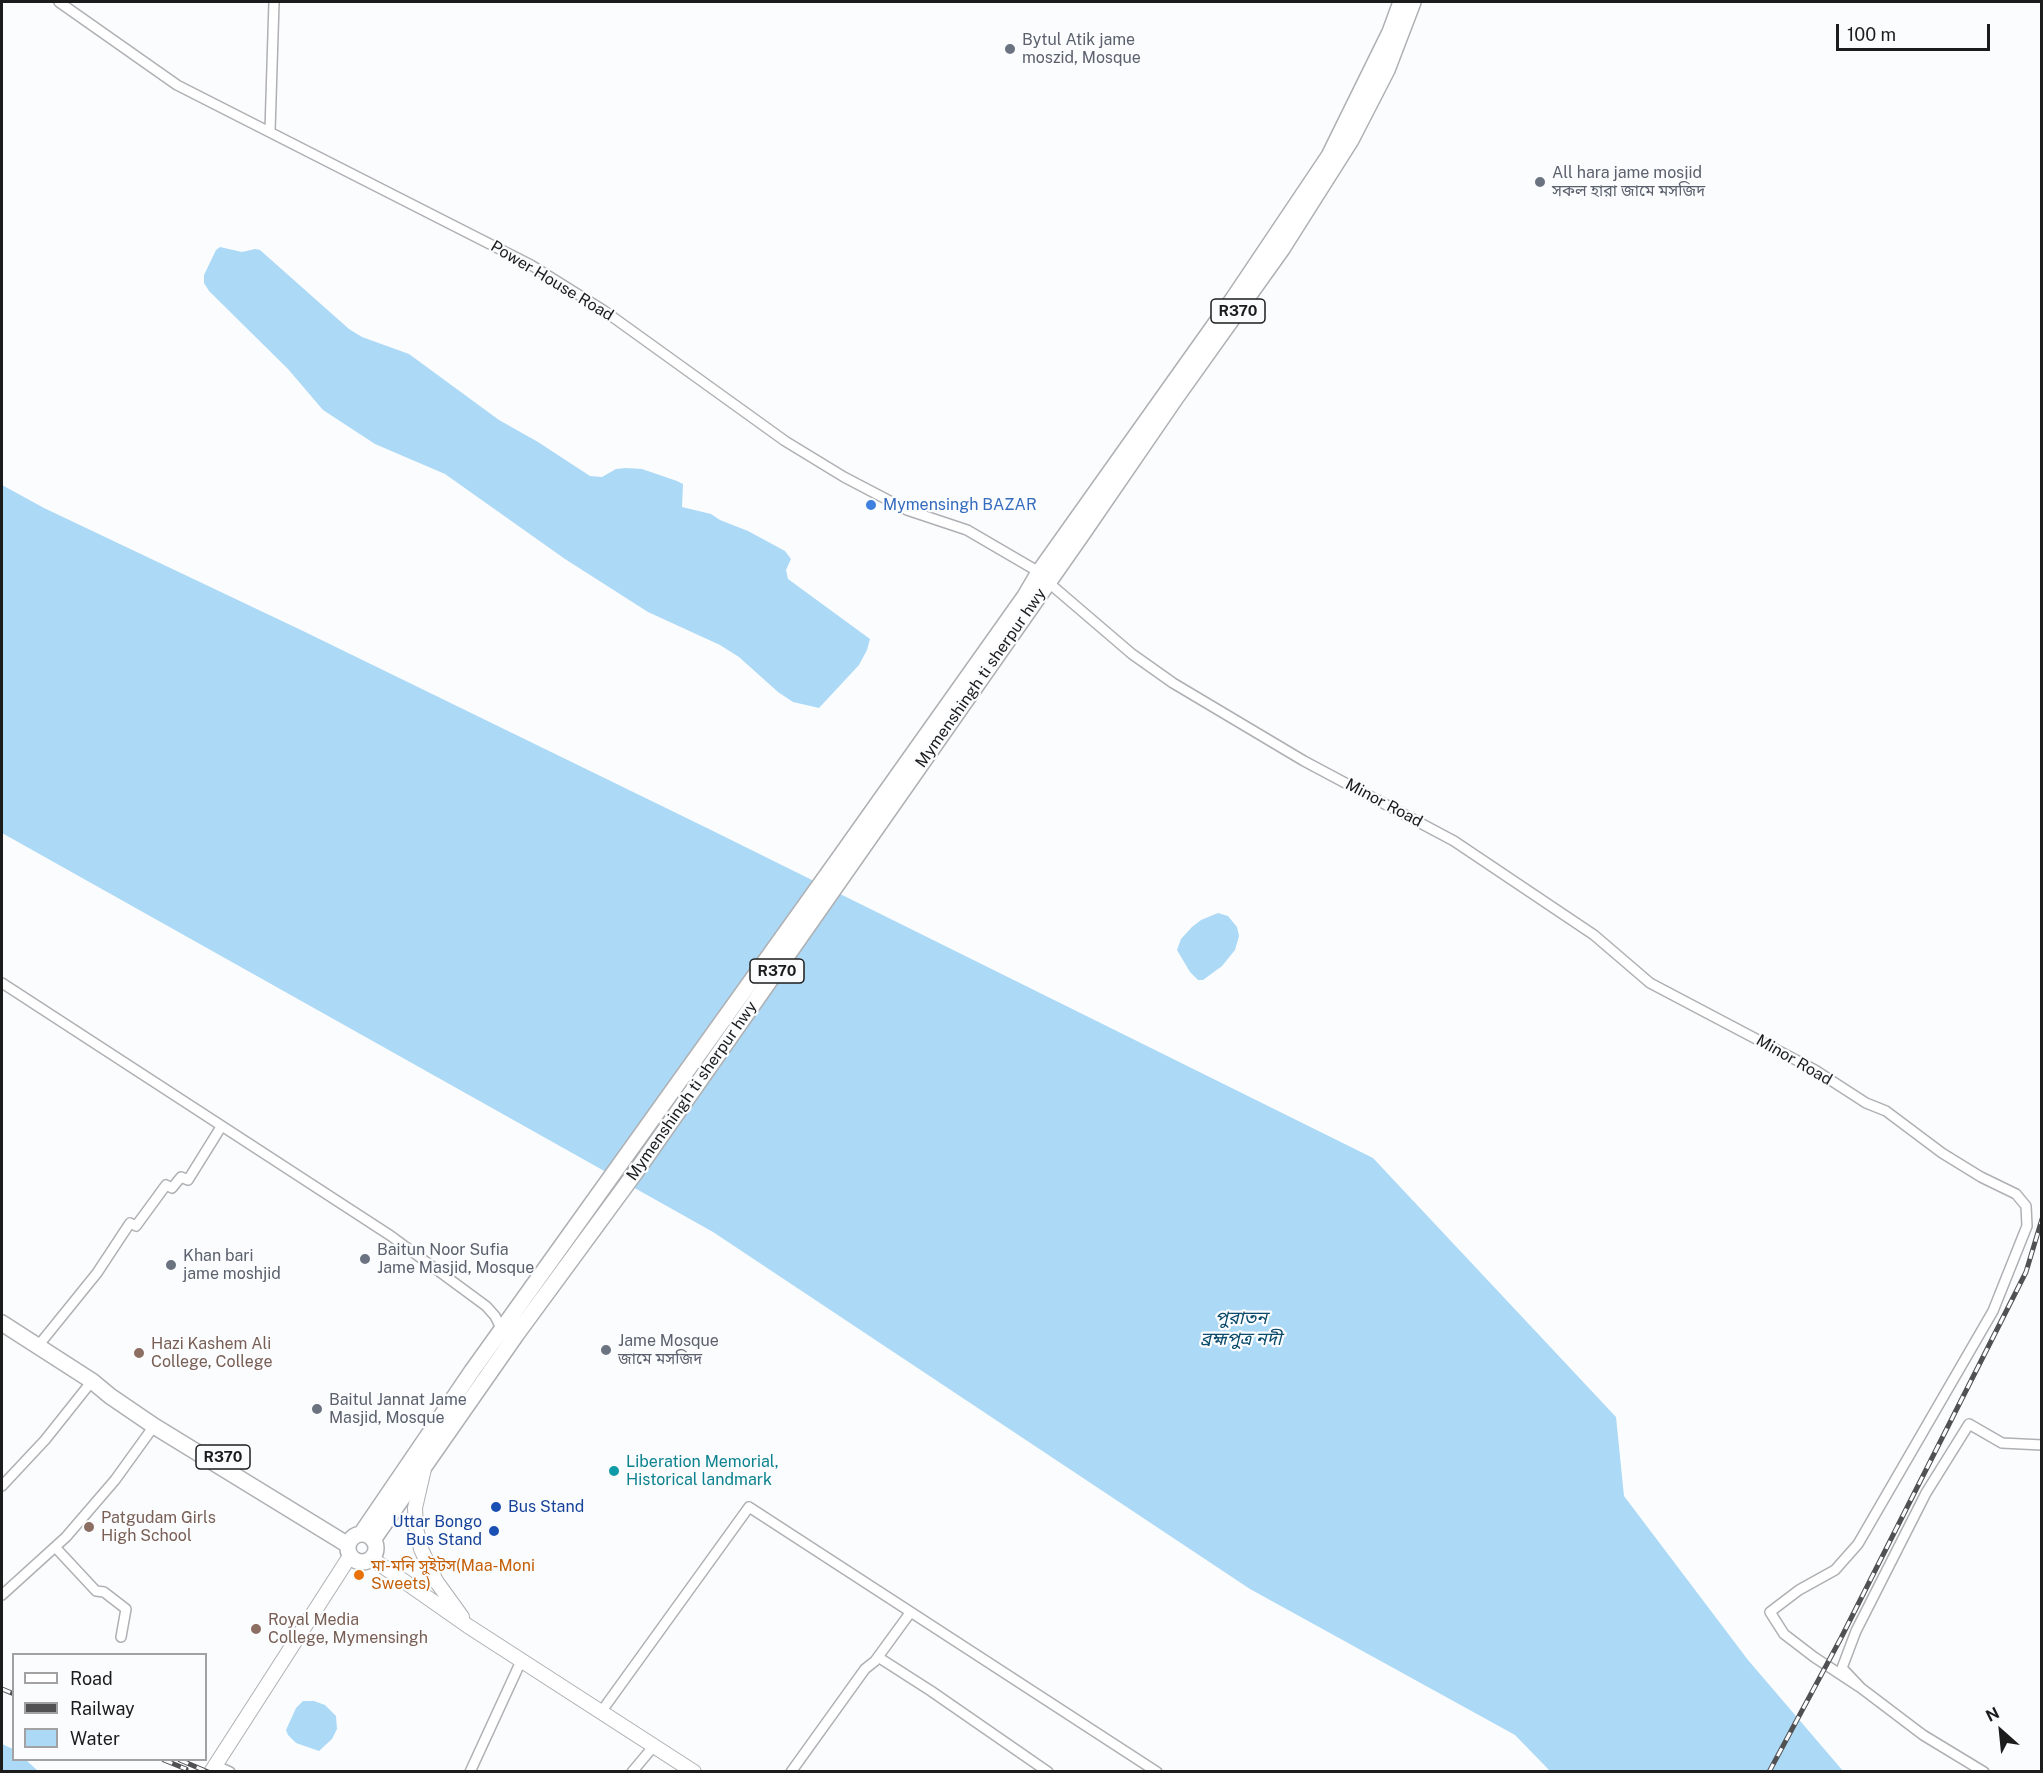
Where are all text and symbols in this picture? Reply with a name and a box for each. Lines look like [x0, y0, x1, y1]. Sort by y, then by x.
scale bar [1839, 12, 1994, 50]
text: 100 m [1847, 24, 1896, 45]
place label: Bytul Atik jame moszid, Mosque [1022, 30, 1141, 68]
marker: Bytul Atik jame moszid, Mosque [1003, 42, 1017, 56]
place label: All hara jame mosjid সকল হারা জামে মসজিদ [1552, 163, 1705, 201]
marker: All hara jame mosjid সকল হারা জামে মসজিদ [1533, 175, 1547, 189]
street label: Power House Road [487, 237, 617, 325]
road number: R370 [1211, 299, 1265, 323]
place label: Mymensingh BAZAR [883, 495, 1037, 515]
marker: Mymensingh BAZAR [864, 498, 878, 512]
street label: Mymenshingh ti sherpur hwy [912, 585, 1050, 771]
street label: Minor Road [1342, 775, 1426, 831]
road number: R370 [750, 959, 804, 983]
street label: Mymenshingh ti sherpur hwy [623, 998, 761, 1184]
street label: Minor Road [1753, 1031, 1835, 1089]
place label: Baitun Noor Sufia Jame Masjid, Mosque [377, 1240, 534, 1278]
place label: Khan bari jame moshjid [183, 1246, 281, 1284]
marker: Baitun Noor Sufia Jame Masjid, Mosque [358, 1252, 372, 1266]
marker: Khan bari jame moshjid [164, 1258, 178, 1272]
water label: পুরাতন ব্রহ্মপুত্র নদী [1201, 1307, 1281, 1350]
place label: Jame Mosque জামে মসজিদ [618, 1331, 719, 1369]
place label: Hazi Kashem Ali College, College [151, 1334, 272, 1372]
marker: Jame Mosque জামে মসজিদ [599, 1343, 613, 1357]
marker: Hazi Kashem Ali College, College [132, 1346, 146, 1360]
place label: Baitul Jannat Jame Masjid, Mosque [329, 1390, 467, 1428]
marker: Baitul Jannat Jame Masjid, Mosque [310, 1402, 324, 1416]
road number: R370 [196, 1445, 250, 1469]
place label: Liberation Memorial, Historical landmark [626, 1452, 779, 1490]
marker: Liberation Memorial, Historical landmark [607, 1464, 621, 1478]
place label: Bus Stand [508, 1497, 584, 1517]
marker: Bus Stand [489, 1500, 503, 1514]
place label: Patgudam Girls High School [101, 1508, 216, 1546]
place label: Uttar Bongo Bus Stand [392, 1512, 482, 1550]
marker: Patgudam Girls High School [82, 1520, 96, 1534]
marker: Uttar Bongo Bus Stand [487, 1524, 501, 1538]
place label: মা-মনি সুইটস(Maa-Moni Sweets) [371, 1556, 535, 1594]
marker: মা-মনি সুইটস(Maa-Moni Sweets) [352, 1568, 366, 1582]
place label: Royal Media College, Mymensingh [268, 1610, 428, 1648]
marker: Royal Media College, Mymensingh [249, 1622, 263, 1636]
legend [12, 1653, 207, 1761]
text: Road [70, 1668, 113, 1689]
text: Railway [70, 1698, 135, 1719]
north arrow [1971, 1701, 2031, 1761]
text: N [1983, 1703, 2002, 1726]
text: Water [70, 1728, 120, 1749]

